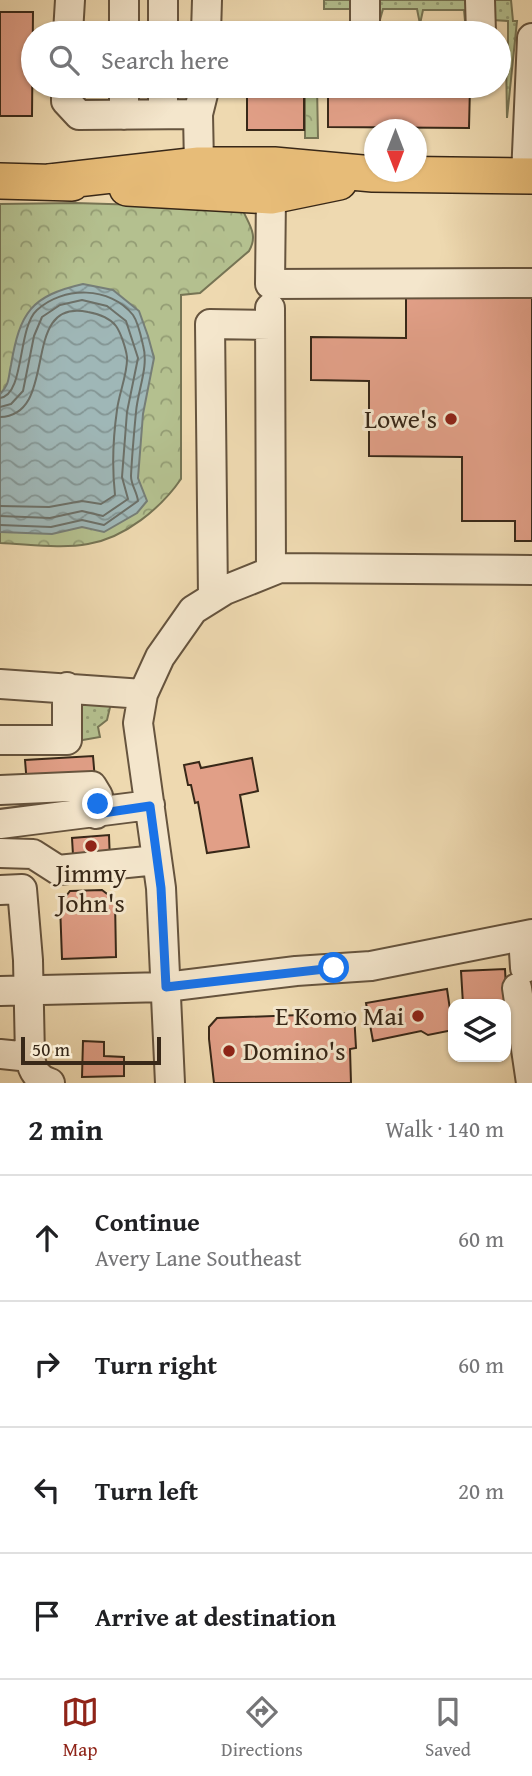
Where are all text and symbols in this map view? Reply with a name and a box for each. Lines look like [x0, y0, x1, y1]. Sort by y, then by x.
search box [21, 21, 511, 98]
text: Search here [101, 40, 229, 79]
icon: search [45, 41, 83, 79]
north arrow [364, 119, 427, 182]
place label: Lowe's [364, 399, 437, 438]
marker: Lowe's [443, 411, 459, 427]
route end [82, 788, 113, 819]
marker: Jimmy John's [83, 838, 99, 854]
place label: Jimmy John's [53, 853, 127, 922]
route start [318, 952, 349, 983]
place label: E Komo Mai [275, 996, 404, 1035]
map controls [448, 999, 511, 1062]
button: layers [448, 999, 511, 1062]
marker: E Komo Mai [410, 1008, 426, 1024]
place label: Domino's [243, 1031, 345, 1070]
scale bar [21, 1034, 161, 1066]
text: 50 m [32, 1035, 70, 1063]
marker: Domino's [221, 1043, 237, 1059]
text: 2 min [28, 1107, 103, 1151]
text: Walk · 140 m [385, 1112, 504, 1145]
text: Continue [95, 1202, 200, 1241]
icon: ahead [28, 1219, 66, 1257]
text: 60 m [458, 1222, 504, 1255]
text: Avery Lane Southeast [95, 1241, 302, 1274]
icon: right [28, 1345, 66, 1383]
text: Turn right [95, 1345, 217, 1384]
text: 60 m [458, 1348, 504, 1381]
icon: left [28, 1471, 66, 1509]
text: Turn left [95, 1471, 198, 1510]
text: 20 m [458, 1474, 504, 1507]
icon: arrive [28, 1597, 66, 1635]
text: Arrive at destination [95, 1597, 336, 1636]
tab: Map [61, 1693, 99, 1763]
tab: Directions [221, 1693, 303, 1763]
tab: Saved [425, 1693, 471, 1763]

